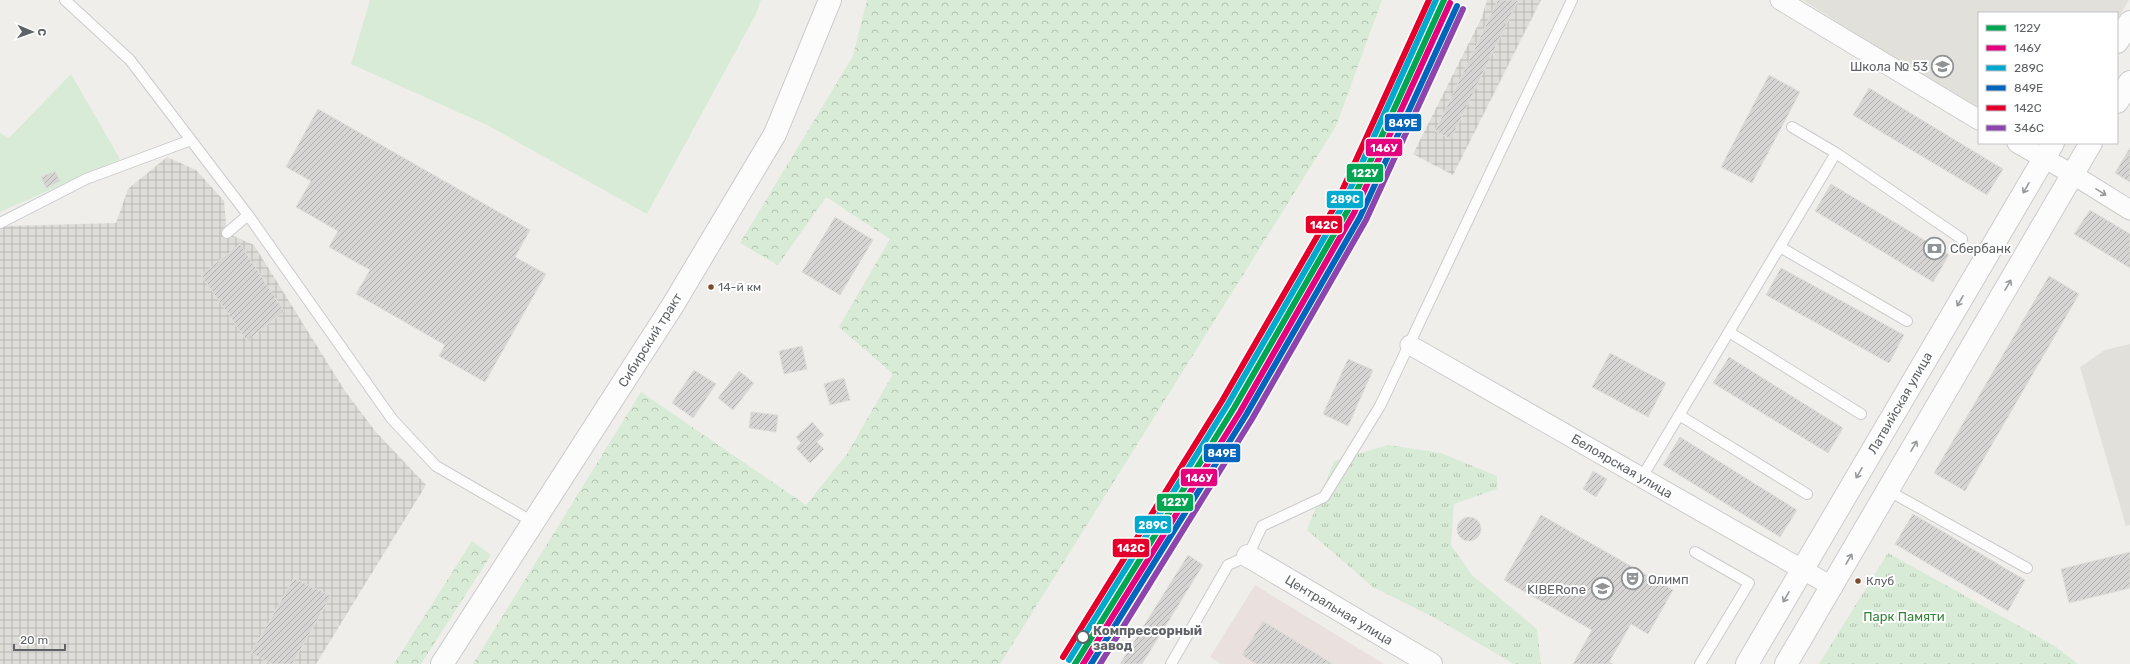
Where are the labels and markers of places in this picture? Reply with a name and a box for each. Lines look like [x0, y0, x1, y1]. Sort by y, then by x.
school or university icon: Школа № 53 [1930, 53, 1956, 79]
place label: Школа № 53 [1850, 59, 1928, 74]
bank icon: Сбербанк [1921, 235, 1947, 261]
place label: Сбербанк [1950, 241, 2011, 256]
place label: 14-й км [718, 280, 761, 294]
marker: 14-й км [706, 282, 716, 292]
theatre icon: Олимп [1620, 566, 1646, 592]
place label: Олимп [1648, 572, 1689, 587]
place label: Клуб [1866, 574, 1894, 588]
school or university icon: KIBERone [1589, 576, 1615, 602]
marker: Клуб [1853, 576, 1863, 586]
place label: KIBERone [1527, 582, 1586, 597]
place label: Компрессорный завод [1093, 623, 1202, 653]
marker: Компрессорный завод [1076, 630, 1090, 644]

